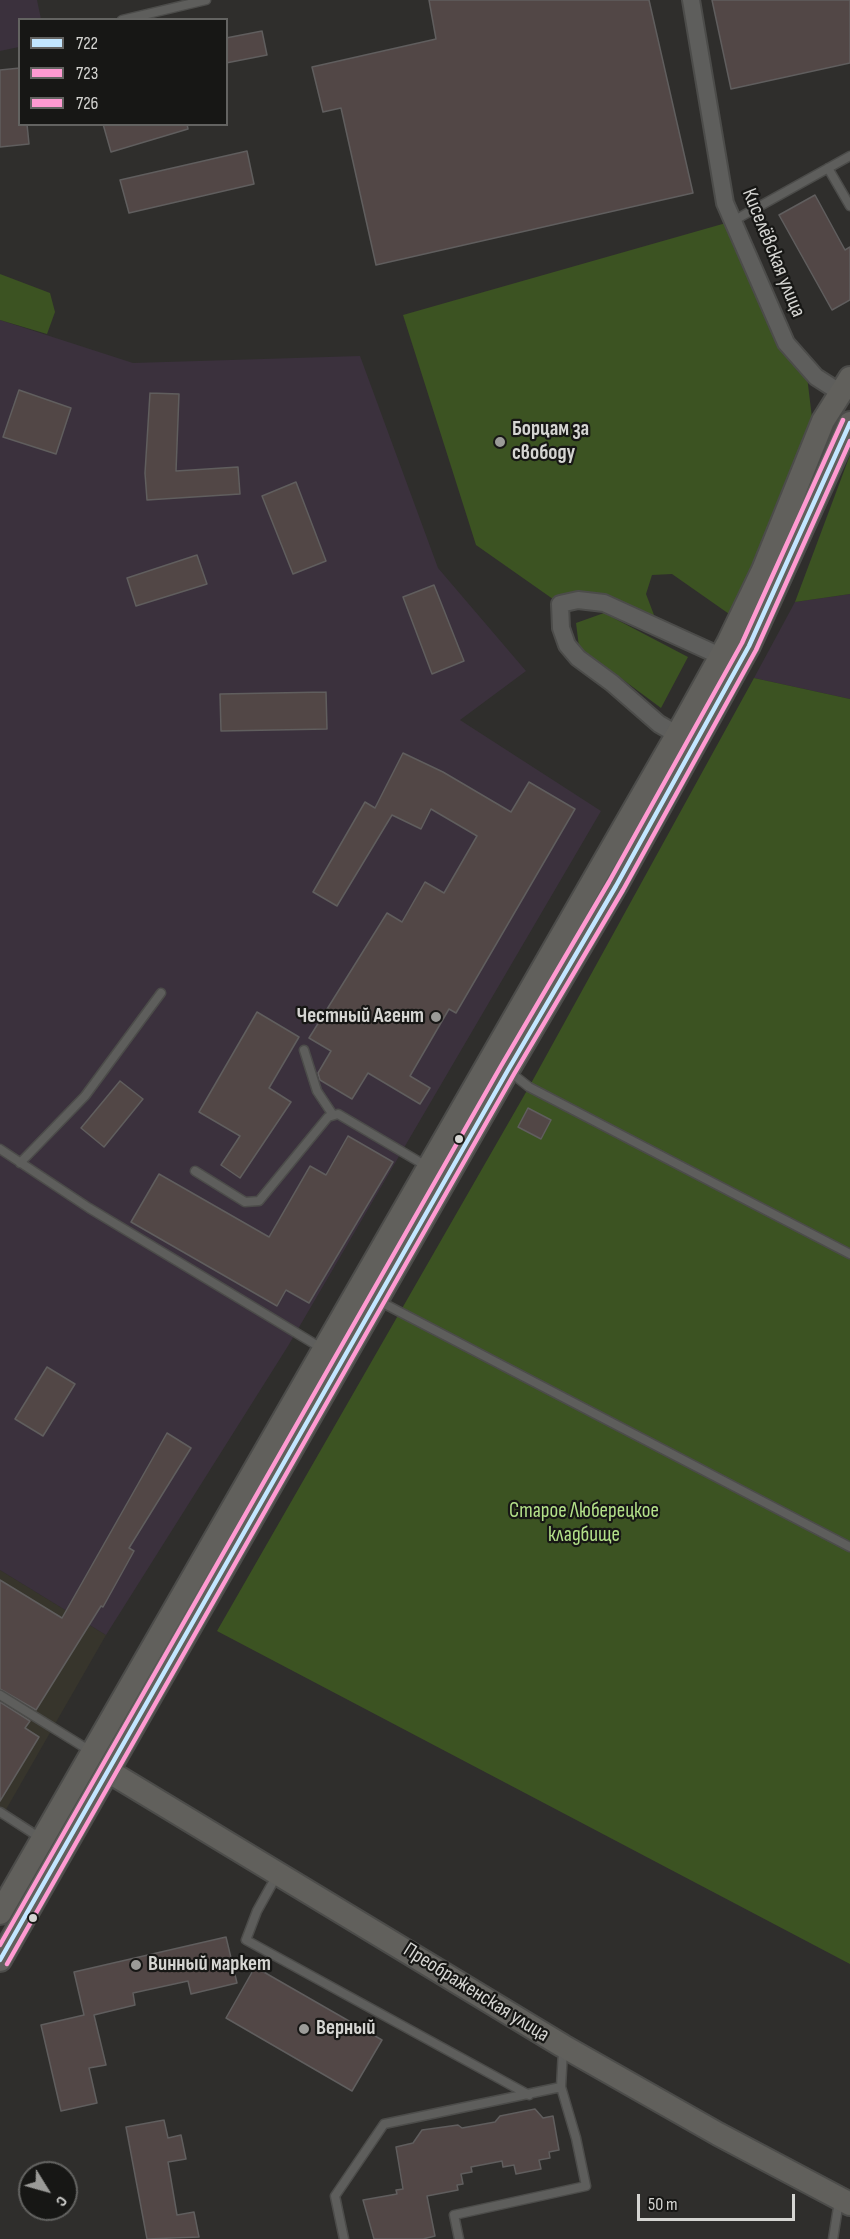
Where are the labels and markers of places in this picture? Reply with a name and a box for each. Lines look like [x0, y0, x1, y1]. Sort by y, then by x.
place label: Борцам за свободу [512, 417, 589, 467]
marker: Борцам за свободу [493, 435, 507, 449]
place label: Честный Агент [296, 1004, 424, 1030]
marker: Честный Агент [429, 1010, 443, 1024]
unlabelled marker [453, 1133, 465, 1145]
unlabelled marker [27, 1912, 39, 1924]
place label: Винный маркет [148, 1952, 271, 1978]
marker: Винный маркет [129, 1958, 143, 1972]
place label: Верный [316, 2016, 375, 2042]
marker: Верный [297, 2022, 311, 2036]

